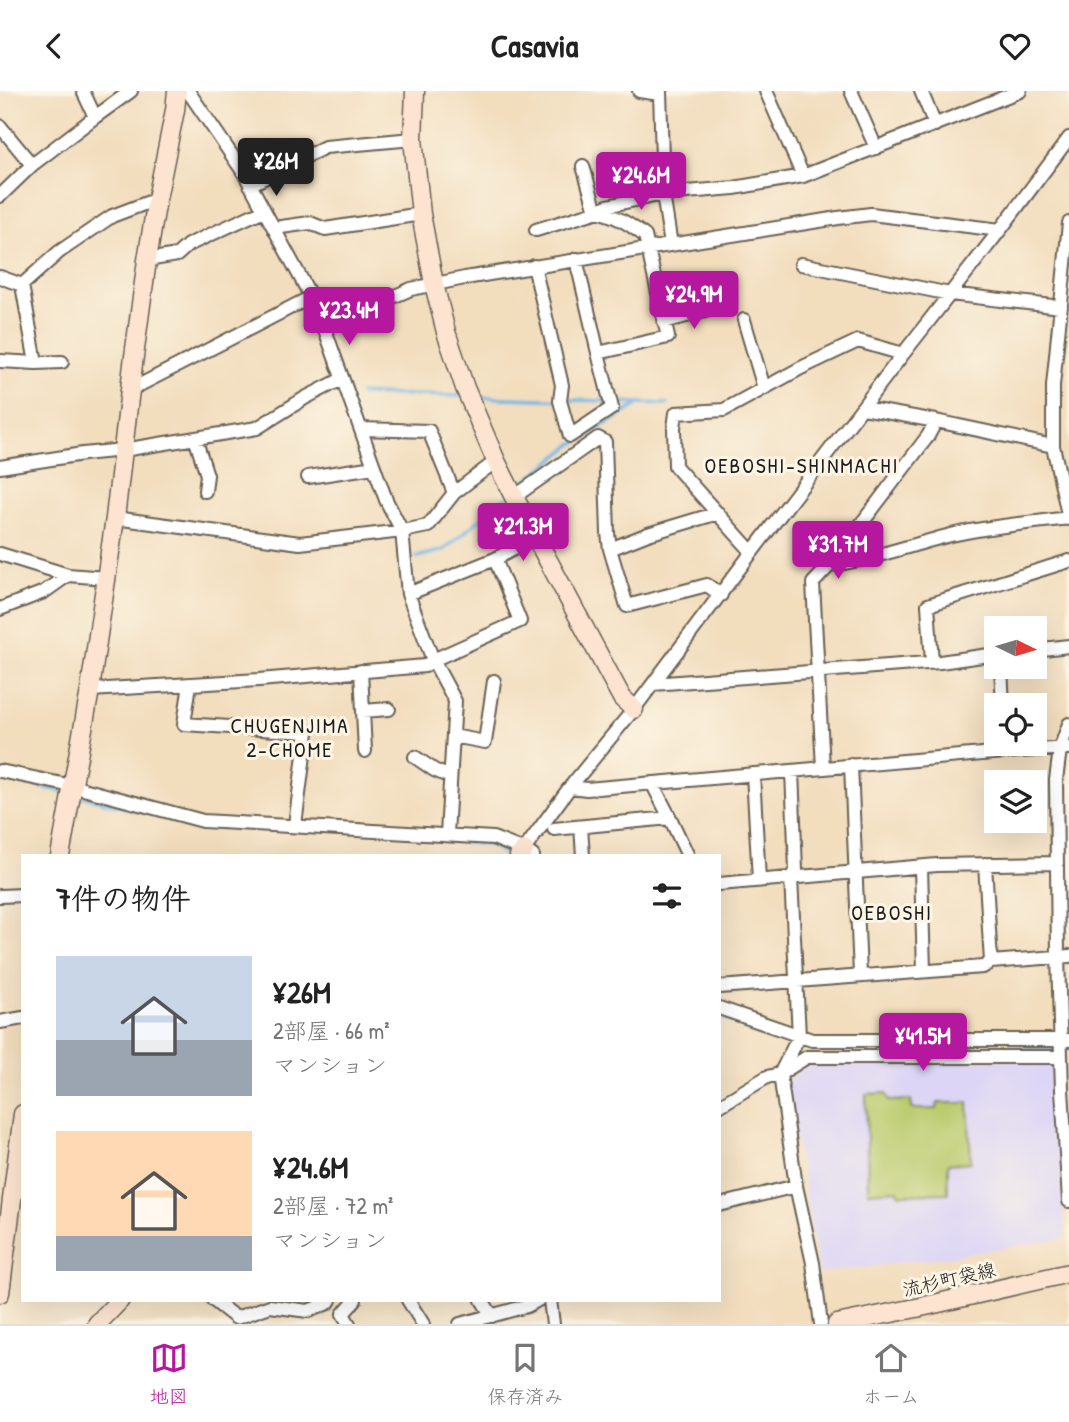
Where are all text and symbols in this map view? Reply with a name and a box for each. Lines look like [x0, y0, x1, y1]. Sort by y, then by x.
text: Casavia [491, 24, 578, 67]
icon: back [35, 27, 73, 65]
icon: heart [996, 27, 1034, 65]
pin: ¥26M [235, 139, 317, 198]
text: ¥26M [254, 145, 298, 176]
pin: ¥24.6M [584, 152, 698, 212]
text: ¥24.6M [612, 159, 670, 190]
pin: ¥24.9M [637, 271, 751, 331]
text: ¥24.9M [665, 278, 723, 309]
pin: ¥23.4M [292, 287, 406, 347]
text: ¥23.4M [320, 294, 378, 325]
district label: OEBOSHI-SHINMACHI [705, 451, 899, 480]
pin: ¥21.3M [466, 503, 580, 563]
text: ¥21.3M [494, 510, 552, 541]
pin: ¥31.7M [781, 521, 895, 581]
text: ¥31.7M [808, 528, 868, 559]
north arrow [984, 616, 1046, 679]
map controls [984, 616, 1047, 833]
button: locate [984, 693, 1047, 756]
district label: CHUGENJIMA 2-CHOME [231, 711, 349, 764]
button: layers [984, 770, 1047, 833]
icon: filters [648, 877, 686, 915]
text: 7件の物件 [56, 878, 191, 918]
district label: OEBOSHI [851, 898, 933, 927]
text: ¥26M [273, 972, 331, 1012]
icon: home [112, 984, 196, 1068]
pin: ¥41.5M [866, 1013, 980, 1073]
text: 2部屋 · 66 m² [273, 1015, 390, 1046]
text: ¥41.5M [895, 1020, 951, 1051]
text: マンション [273, 1049, 387, 1080]
text: ¥24.6M [273, 1147, 348, 1187]
icon: home [112, 1159, 196, 1243]
text: 2部屋 · 72 m² [273, 1190, 393, 1221]
text: マンション [273, 1224, 387, 1255]
street label: 流杉町袋線 [900, 1256, 998, 1302]
tab: 地図 [150, 1339, 188, 1409]
tab: 保存済み [487, 1339, 563, 1409]
tab: ホーム [863, 1339, 919, 1409]

